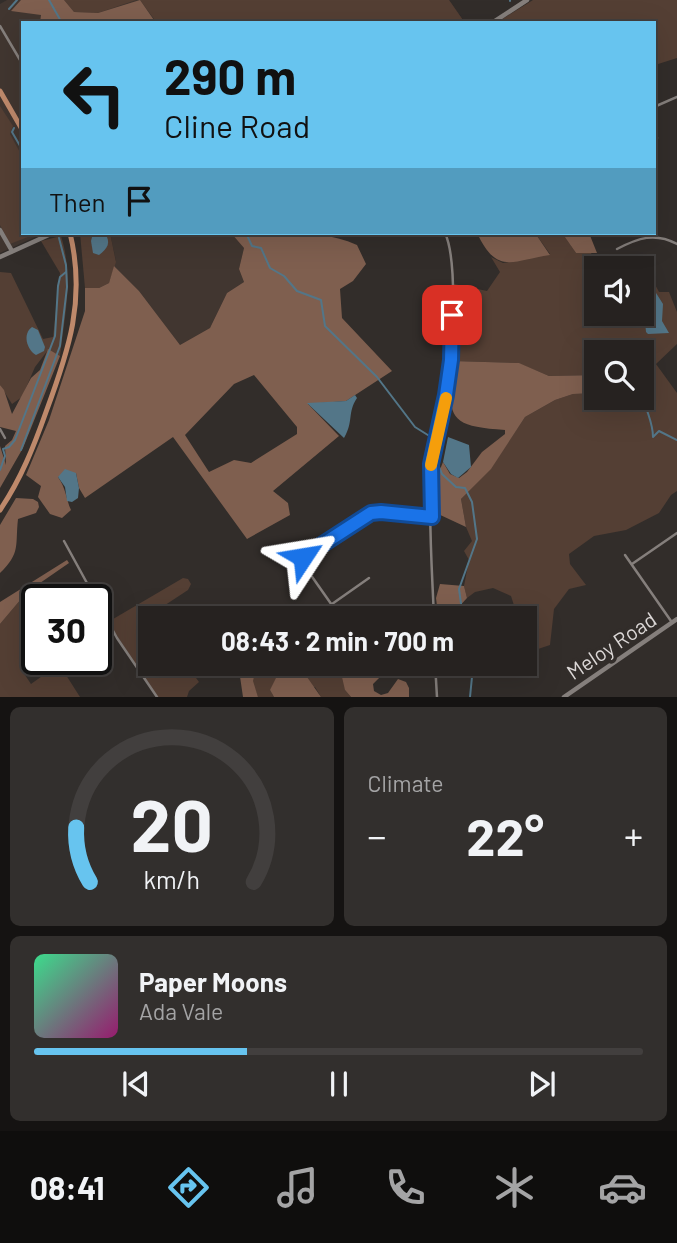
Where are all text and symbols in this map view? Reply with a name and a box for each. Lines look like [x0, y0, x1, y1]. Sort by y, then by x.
text: 290 m [164, 46, 296, 105]
icon: left [49, 49, 140, 140]
text: Cline Road [164, 106, 310, 144]
icon: arrive [120, 182, 158, 220]
text: Then [49, 186, 106, 217]
map controls [584, 256, 654, 410]
button: sound [584, 256, 654, 326]
pin [422, 285, 482, 345]
icon: arrive [433, 296, 471, 334]
button: search [584, 340, 654, 410]
position arrow [266, 520, 340, 594]
speed limit sign: 30 [21, 584, 112, 675]
street label: Meloy Road [562, 606, 660, 684]
text: 08:43 · 2 min · 700 m [221, 625, 454, 656]
text: Climate [368, 769, 444, 797]
text: 20 [131, 780, 213, 868]
text: 22° [466, 804, 544, 866]
text: − [368, 812, 387, 858]
text: + [624, 812, 643, 858]
text: km/h [143, 864, 200, 894]
text: Paper Moons [139, 966, 287, 997]
text: Ada Vale [139, 997, 223, 1025]
icon: previous [117, 1065, 155, 1103]
icon: pause [320, 1065, 358, 1103]
icon: next [523, 1065, 561, 1103]
icon: directions [164, 1163, 213, 1212]
icon: music [273, 1163, 322, 1212]
icon: phone [381, 1163, 430, 1212]
icon: climate [490, 1163, 539, 1212]
icon: car [598, 1163, 647, 1212]
text: 08:41 [30, 1168, 105, 1206]

